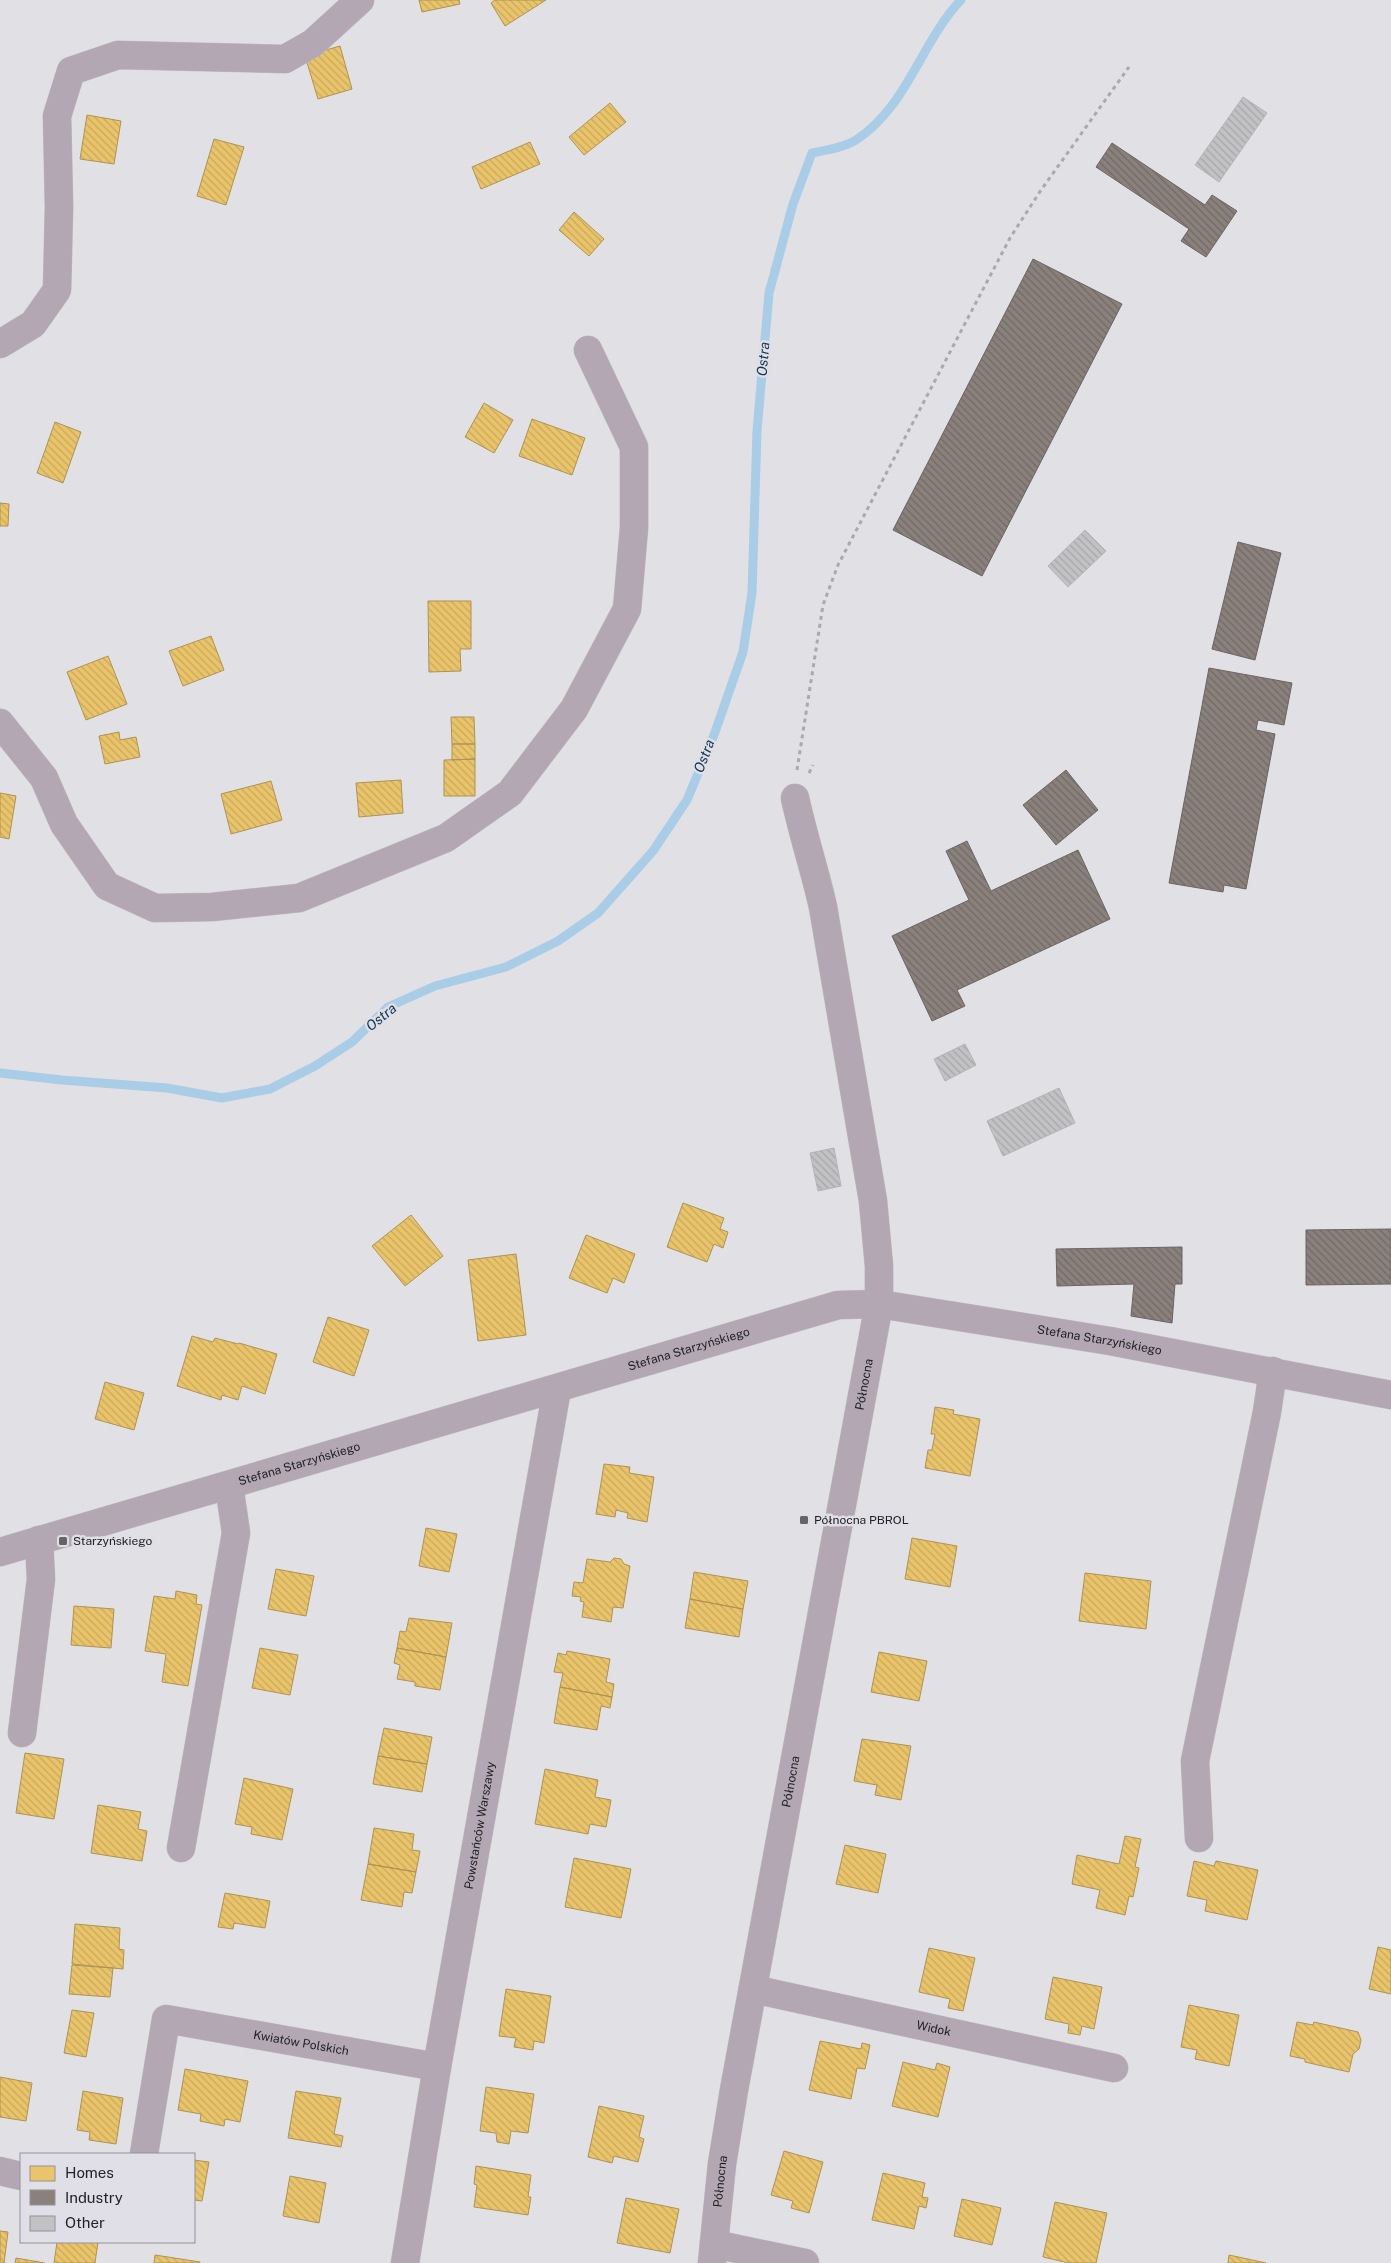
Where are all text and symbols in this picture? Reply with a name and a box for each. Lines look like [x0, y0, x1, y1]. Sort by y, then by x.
water label: Ostra [754, 341, 772, 377]
water label: Ostra [690, 737, 718, 775]
water label: Ostra [363, 1000, 399, 1034]
street label: Stefana Starzyńskiego [1036, 1322, 1163, 1358]
street label: Stefana Starzyńskiego [626, 1324, 751, 1374]
street label: Północna [853, 1357, 876, 1411]
street label: Stefana Starzyńskiego [237, 1439, 362, 1488]
place label: Północna PBROL [814, 1513, 909, 1527]
marker: Północna PBROL [798, 1514, 810, 1526]
place label: Starzyńskiego [73, 1534, 153, 1548]
marker: Starzyńskiego [57, 1535, 69, 1547]
street label: Północna [779, 1755, 803, 1809]
street label: Powstańców Warszawy [462, 1760, 498, 1890]
street label: Widok [915, 2018, 953, 2039]
street label: Kwiatów Polskich [252, 2028, 350, 2058]
legend [20, 2153, 195, 2243]
street label: Północna [711, 2154, 730, 2208]
text: Homes [65, 2164, 114, 2181]
text: Industry [65, 2189, 123, 2206]
text: Other [65, 2214, 105, 2231]

